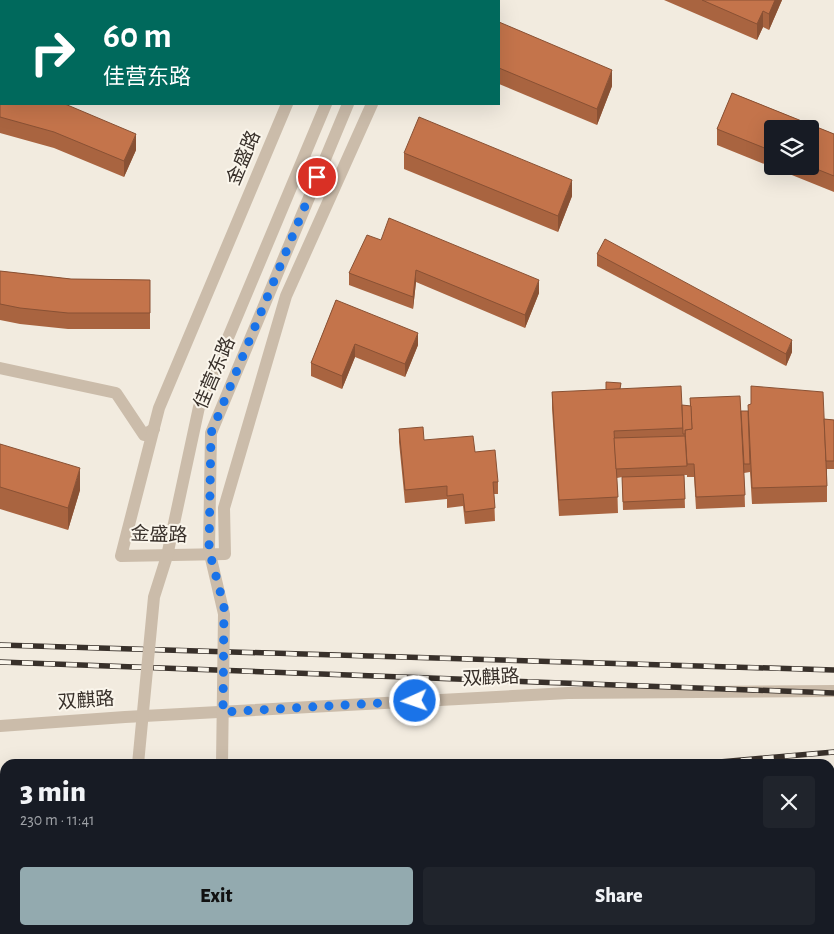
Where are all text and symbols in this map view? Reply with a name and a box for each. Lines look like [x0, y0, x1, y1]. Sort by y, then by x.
text: 60 m [103, 19, 172, 54]
icon: right [20, 20, 85, 85]
text: 佳营东路 [103, 66, 191, 88]
map controls [764, 120, 819, 175]
button: layers [764, 120, 819, 175]
street label: 金盛路 [222, 127, 264, 188]
pin [296, 156, 338, 198]
icon: arrive [303, 163, 331, 191]
street label: 佳营东路 [190, 334, 239, 412]
street label: 金盛路 [130, 523, 188, 545]
street label: 双麒路 [462, 666, 520, 689]
position arrow [388, 674, 440, 726]
street label: 双麒路 [57, 689, 115, 712]
button: close [763, 776, 815, 828]
text: 3 min [20, 777, 86, 807]
text: 230 m · 11:41 [20, 812, 95, 828]
button: Exit [20, 867, 413, 925]
button: Share [423, 867, 815, 925]

